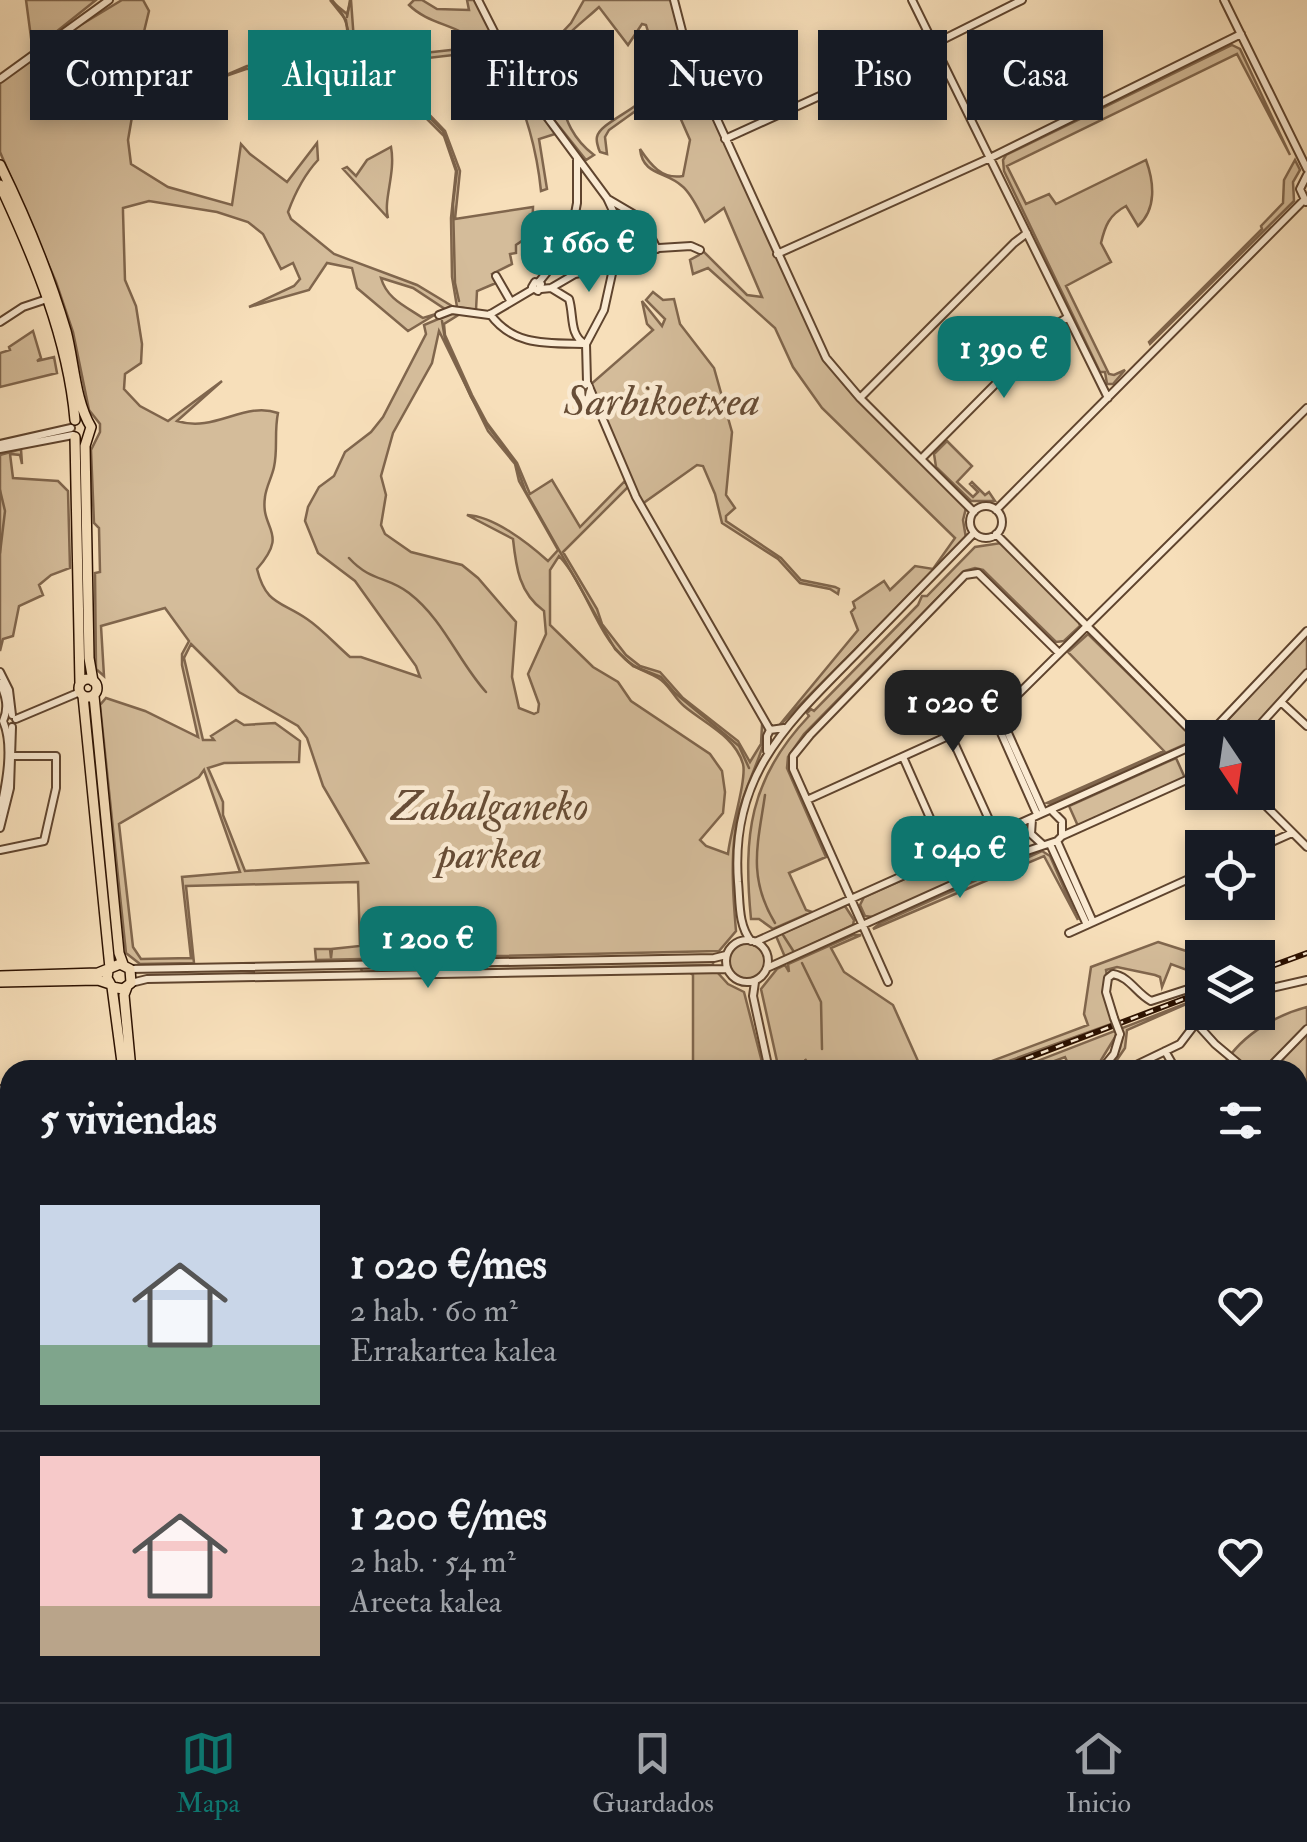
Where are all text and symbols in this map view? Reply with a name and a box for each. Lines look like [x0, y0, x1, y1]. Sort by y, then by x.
chip: Comprar [30, 30, 228, 120]
chip: Alquilar [248, 30, 431, 120]
chip: Filtros [451, 30, 614, 120]
chip: Nuevo [634, 30, 798, 120]
chip: Piso [818, 30, 947, 120]
chip: Casa [967, 30, 1103, 120]
pin: 1 660 € [497, 210, 681, 295]
text: 1 660 € [543, 222, 635, 262]
pin: 1 390 € [912, 316, 1096, 401]
text: 1 390 € [960, 328, 1048, 368]
park label: Sarbikoetxea [563, 376, 760, 428]
pin: 1 020 € [861, 670, 1045, 755]
text: 1 020 € [907, 682, 999, 722]
north arrow [1185, 720, 1275, 810]
map controls [1185, 720, 1275, 1030]
park label: Zabalganeko parkea [390, 781, 588, 881]
pin: 1 040 € [868, 816, 1052, 901]
text: 1 040 € [913, 828, 1007, 868]
button: locate [1185, 830, 1275, 920]
pin: 1 200 € [336, 906, 520, 991]
text: 1 200 € [382, 918, 474, 958]
button: layers [1185, 940, 1275, 1030]
icon: filters [1213, 1093, 1268, 1148]
text: 5 viviendas [40, 1094, 217, 1146]
text: 1 020 €/mes [350, 1239, 547, 1291]
icon: home [120, 1245, 240, 1365]
icon: heart [1213, 1278, 1268, 1333]
text: 2 hab. · 60 m² [350, 1291, 518, 1331]
text: Errakartea kalea [350, 1331, 557, 1371]
text: 1 200 €/mes [350, 1490, 547, 1542]
icon: home [120, 1496, 240, 1616]
icon: heart [1213, 1529, 1268, 1584]
text: 2 hab. · 54 m² [350, 1542, 516, 1582]
text: Areeta kalea [350, 1582, 502, 1622]
tab: Mapa [176, 1726, 240, 1821]
tab: Guardados [592, 1726, 714, 1821]
tab: Inicio [1066, 1726, 1131, 1821]

